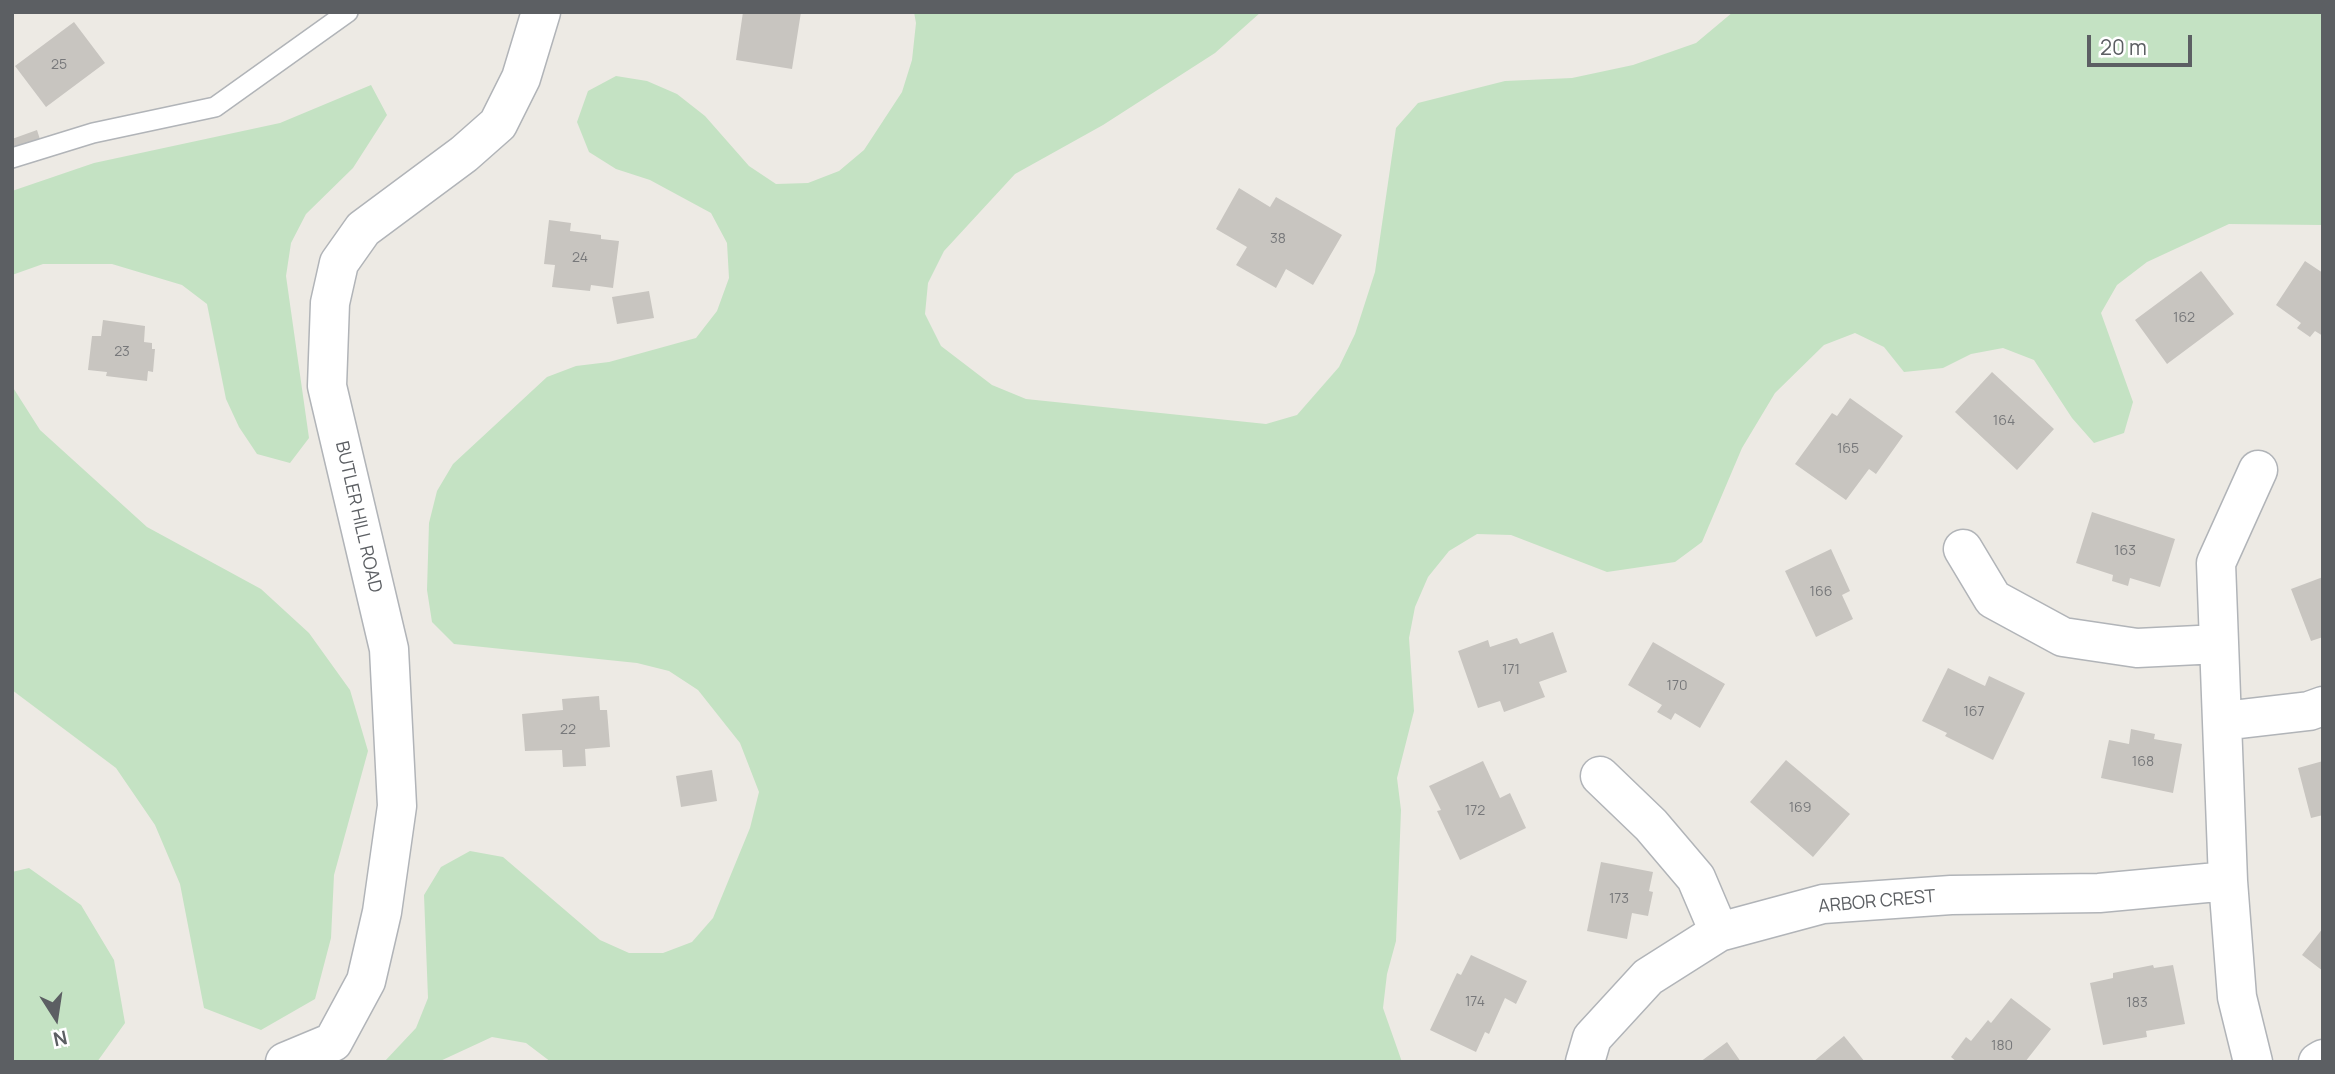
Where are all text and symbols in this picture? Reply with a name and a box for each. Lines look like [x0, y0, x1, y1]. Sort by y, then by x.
scale bar [2090, 21, 2195, 65]
text: 20 m [2100, 33, 2147, 61]
house number: 25 [51, 57, 67, 73]
house number: 38 [1270, 231, 1286, 247]
house number: 24 [572, 250, 588, 266]
house number: 162 [2173, 310, 2195, 326]
house number: 23 [114, 344, 130, 360]
house number: 164 [1993, 413, 2015, 429]
street label: BUTLER HILL ROAD [330, 439, 386, 595]
house number: 165 [1837, 441, 1859, 457]
house number: 163 [2114, 543, 2136, 559]
house number: 166 [1810, 584, 1832, 600]
house number: 171 [1502, 662, 1520, 678]
house number: 170 [1666, 678, 1688, 694]
house number: 167 [1963, 704, 1985, 720]
house number: 22 [560, 722, 576, 738]
house number: 168 [2132, 754, 2154, 770]
house number: 169 [1789, 800, 1811, 816]
house number: 172 [1465, 803, 1485, 819]
street label: ARBOR CREST [1817, 886, 1937, 918]
house number: 173 [1609, 891, 1629, 907]
north arrow [21, 983, 91, 1053]
house number: 174 [1465, 994, 1485, 1010]
house number: 183 [2126, 995, 2148, 1011]
text: N [51, 1024, 70, 1053]
house number: 180 [1991, 1038, 2013, 1054]

